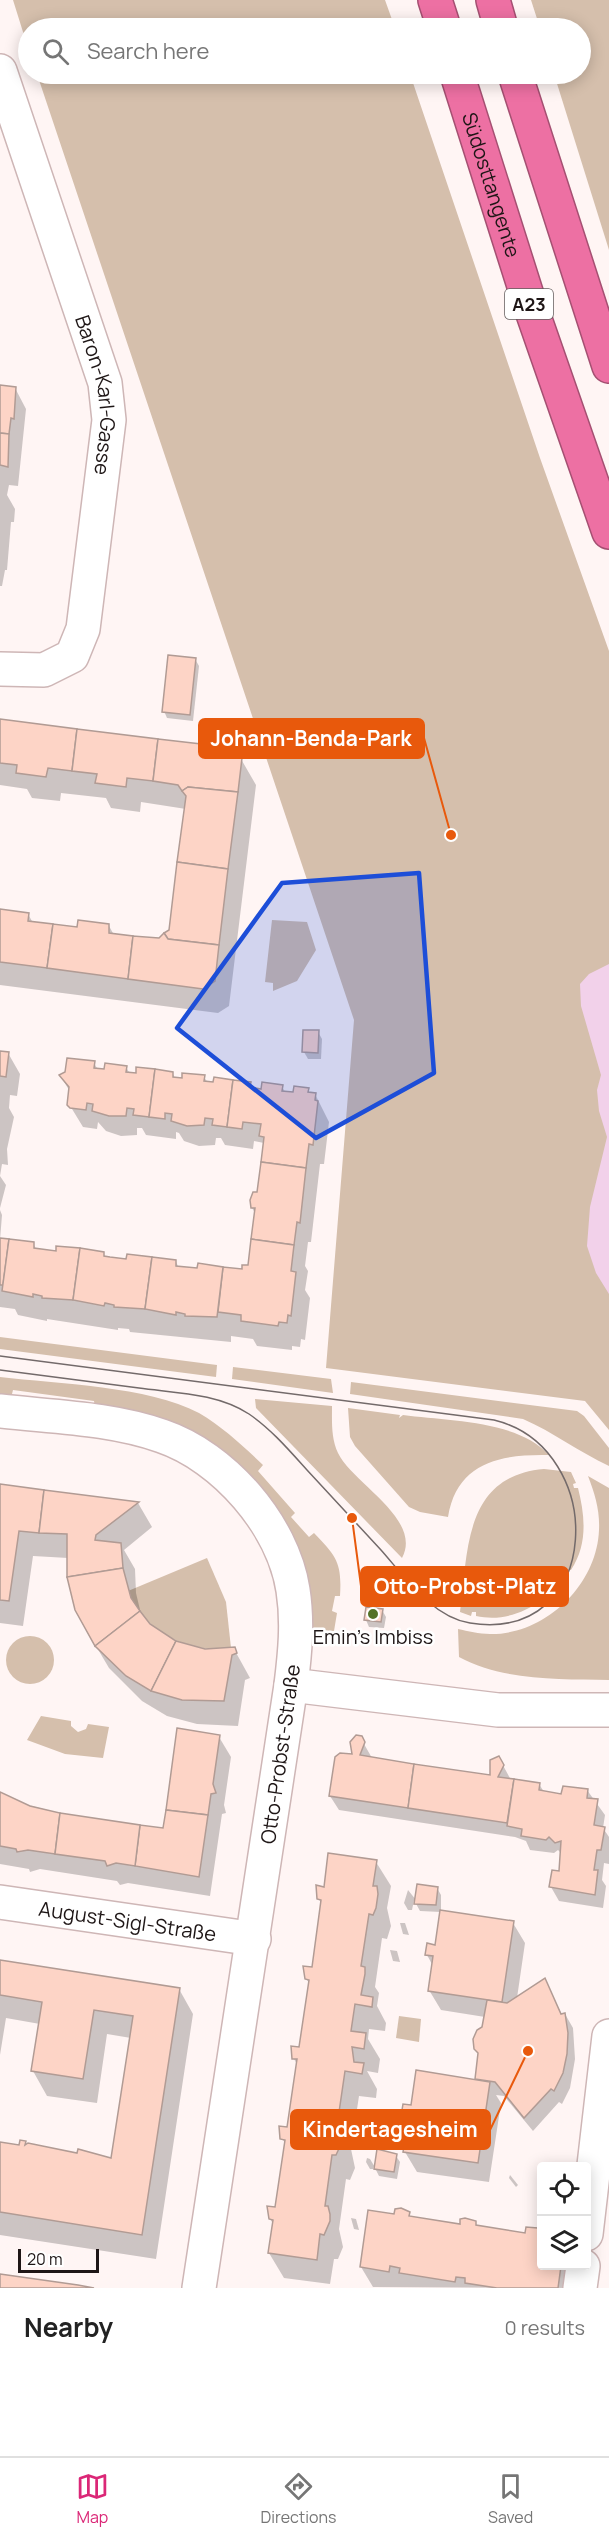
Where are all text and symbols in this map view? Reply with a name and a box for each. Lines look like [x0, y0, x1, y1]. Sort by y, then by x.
search box [18, 18, 591, 84]
icon: search [39, 35, 72, 68]
text: Search here [87, 36, 209, 66]
street label: Südosttangente [456, 109, 528, 260]
road number: A23 [505, 289, 553, 319]
street label: Baron-Karl-Gasse [70, 311, 123, 477]
callout: Johann-Benda-Park [199, 719, 424, 758]
text: Johann-Benda-Park [210, 724, 412, 752]
callout: Otto-Probst-Platz [361, 1567, 568, 1606]
text: Otto-Probst-Platz [374, 1572, 556, 1600]
marker: Emin's Imbiss [366, 1607, 380, 1621]
place label: Emin's Imbiss [313, 1623, 433, 1650]
street label: Otto-Probst-Straße [254, 1662, 306, 1846]
street label: August-Sigl-Straße [37, 1894, 218, 1947]
callout: Kindertagesheim [291, 2110, 490, 2149]
text: Kindertagesheim [302, 2115, 478, 2143]
map controls [537, 2162, 591, 2270]
button: locate [537, 2162, 591, 2216]
button: layers [537, 2216, 591, 2270]
scale bar [18, 2246, 99, 2274]
text: 20 m [27, 2248, 63, 2270]
text: Nearby [24, 2309, 113, 2345]
text: 0 results [505, 2314, 585, 2341]
tab: Map [76, 2470, 109, 2528]
tab: Directions [261, 2470, 336, 2528]
tab: Saved [488, 2470, 533, 2528]

